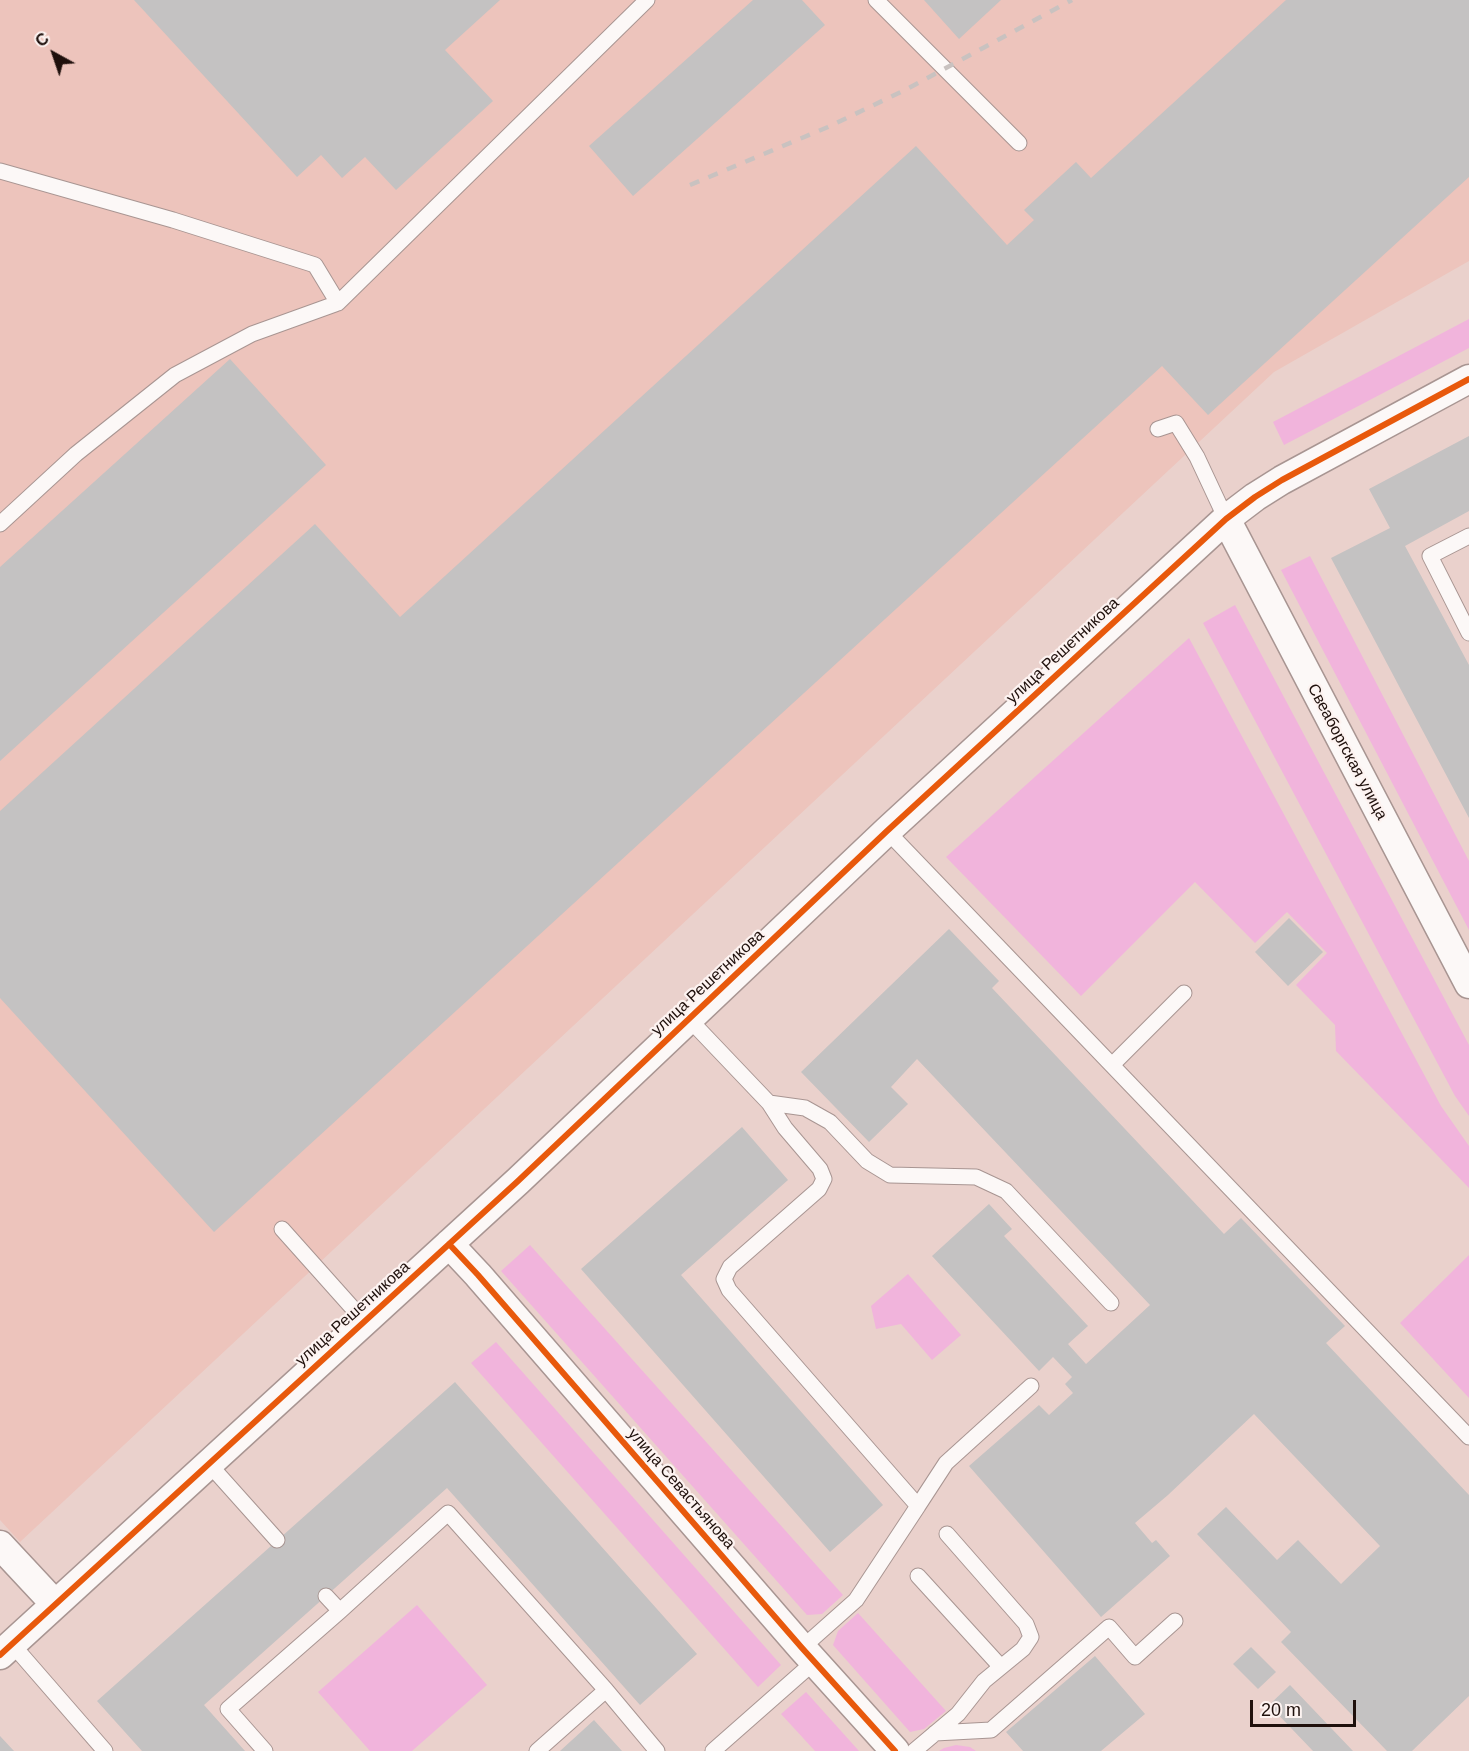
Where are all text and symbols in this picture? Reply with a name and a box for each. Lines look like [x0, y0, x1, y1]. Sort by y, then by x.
north arrow [24, 24, 84, 84]
text: С [32, 30, 52, 50]
street label: улица Решетникова [1003, 594, 1123, 708]
street label: Свеаборгская улица [1303, 681, 1391, 823]
street label: улица Решетникова [648, 926, 768, 1040]
street label: улица Решетникова [292, 1258, 414, 1370]
street label: улица Севастьянова [623, 1425, 739, 1553]
scale bar [1253, 1688, 1360, 1726]
text: 20 m [1261, 1700, 1301, 1720]

